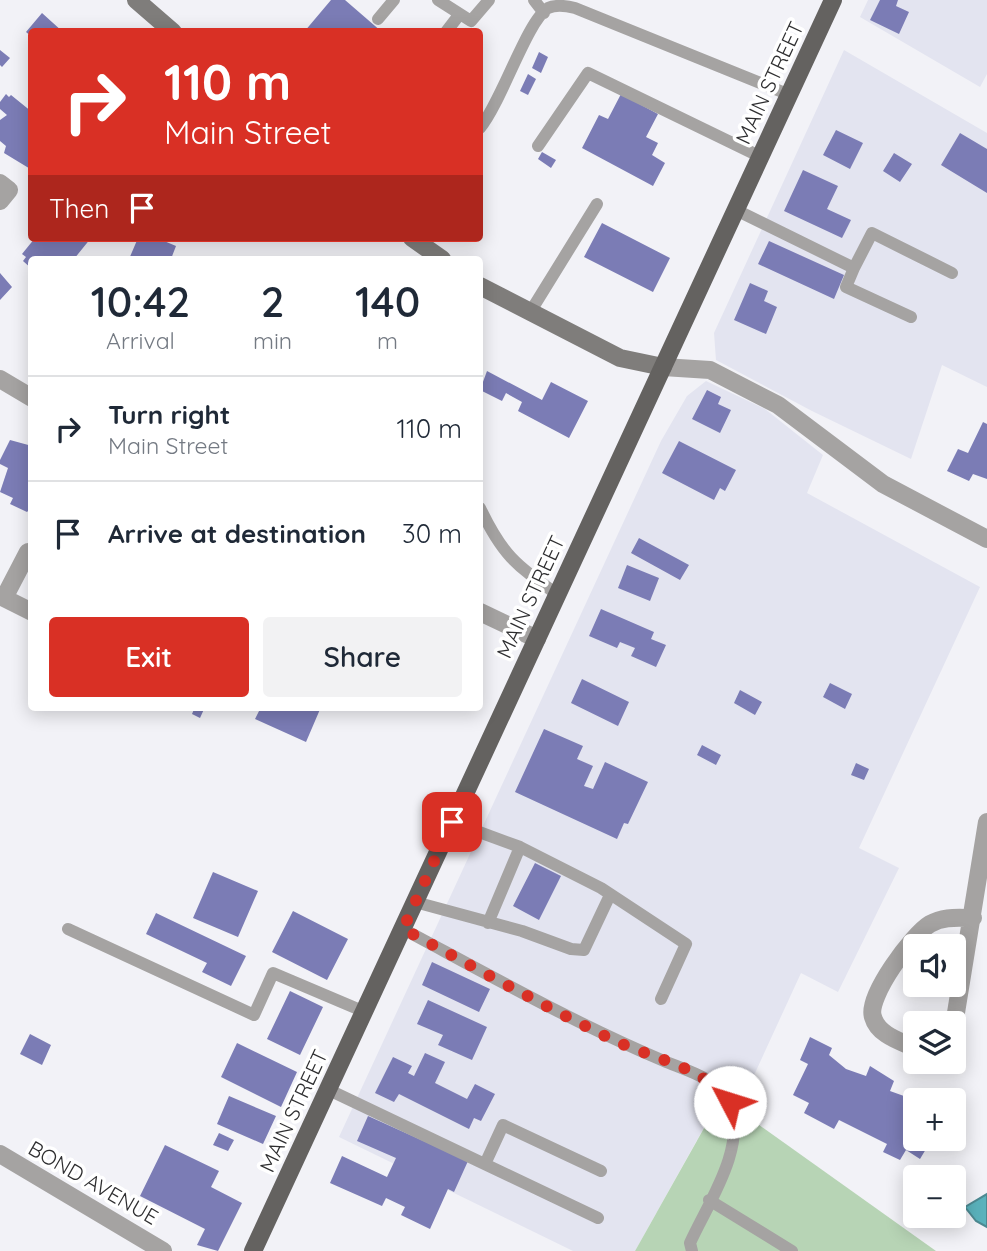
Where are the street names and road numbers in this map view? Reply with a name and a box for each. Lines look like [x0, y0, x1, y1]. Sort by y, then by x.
street label: MAIN STREET [729, 17, 809, 148]
street label: MAIN STREET [490, 531, 570, 662]
street label: MAIN STREET [253, 1045, 333, 1176]
street label: BOND AVENUE [24, 1134, 163, 1230]

